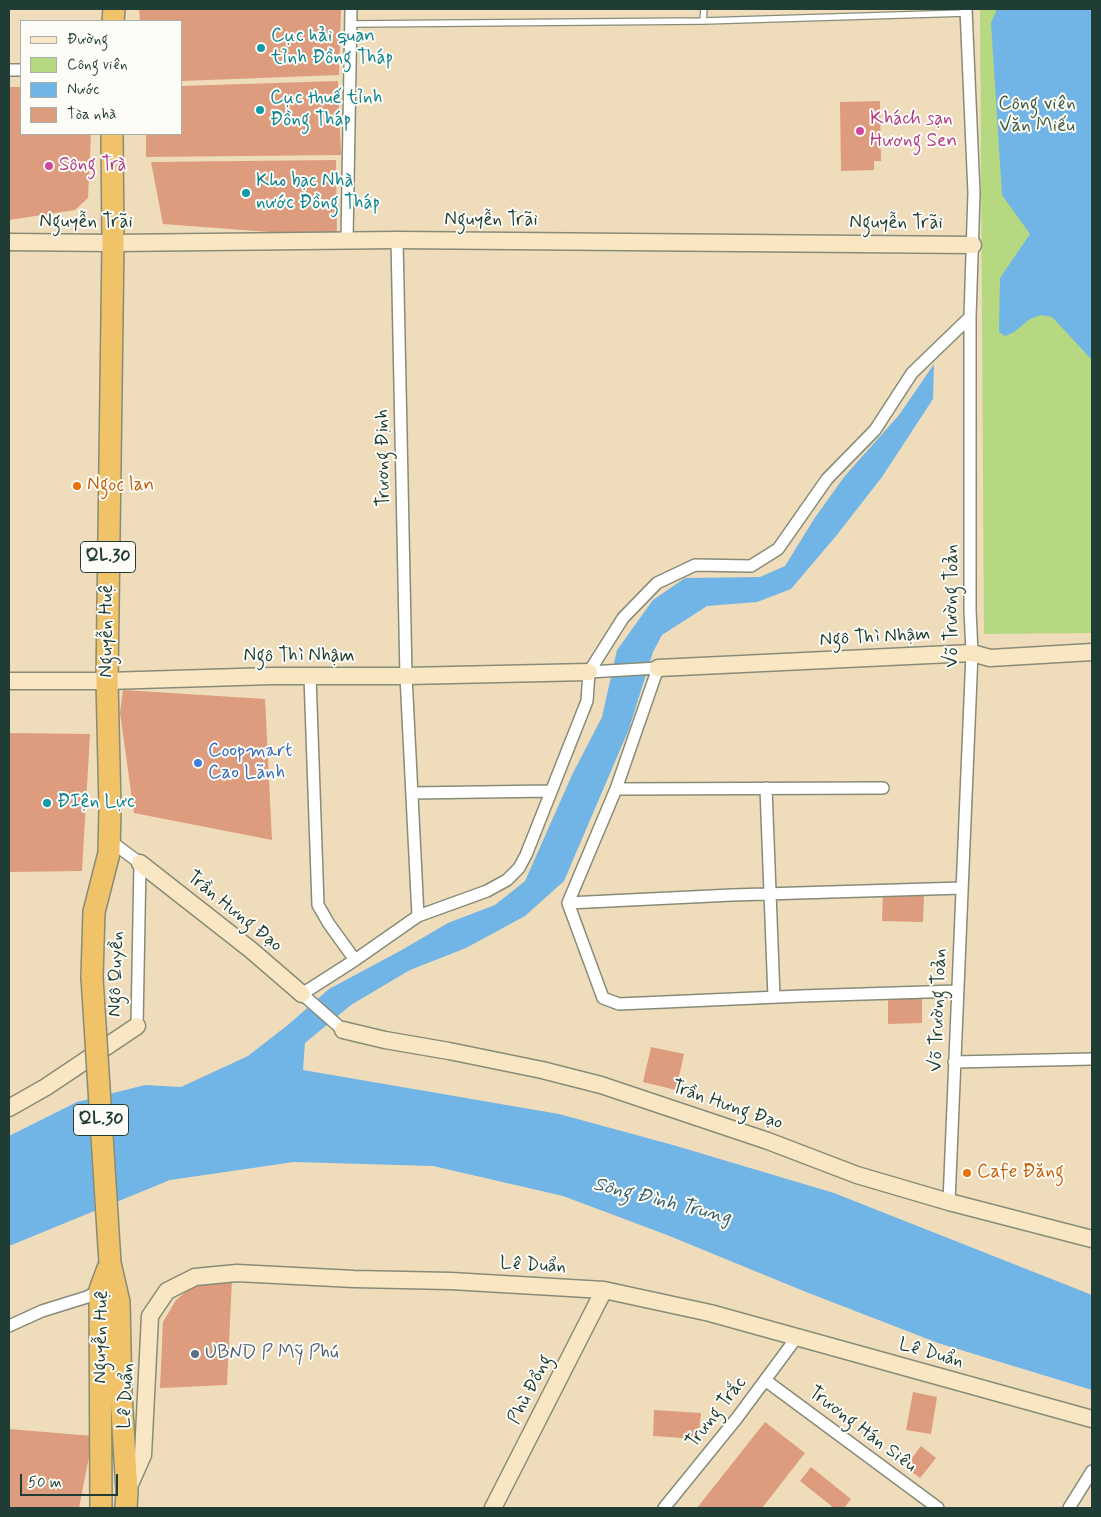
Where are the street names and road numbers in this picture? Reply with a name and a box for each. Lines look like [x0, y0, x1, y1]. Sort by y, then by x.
street label: Nguyễn Trãi [444, 210, 538, 232]
street label: Nguyễn Trãi [39, 212, 133, 234]
street label: Nguyễn Trãi [849, 213, 943, 235]
street label: Trương Định [372, 409, 396, 507]
road number: QL.30 [80, 542, 136, 572]
street label: Võ Trường Toản [942, 544, 964, 668]
street label: Nguyễn Huệ [97, 584, 119, 678]
street label: Ngô Thì Nhậm [819, 624, 931, 652]
street label: Ngô Thì Nhậm [243, 646, 355, 668]
street label: Trần Hưng Đạo [182, 866, 286, 958]
street label: Ngô Quyền [104, 931, 130, 1017]
street label: Võ Trường Toản [925, 948, 953, 1072]
street label: Trần Hưng Đạo [668, 1076, 786, 1136]
road number: QL.30 [74, 1104, 128, 1136]
street label: Lê Duẩn [499, 1253, 567, 1279]
street label: Nguyễn Huệ [90, 1290, 114, 1384]
street label: Lê Duẩn [896, 1334, 966, 1374]
street label: Phù Đổng [504, 1351, 558, 1429]
street label: Lê Duẩn [114, 1362, 140, 1430]
street label: Trưng Trắc [682, 1373, 752, 1453]
street label: Trương Hán Siêu [803, 1382, 921, 1478]

